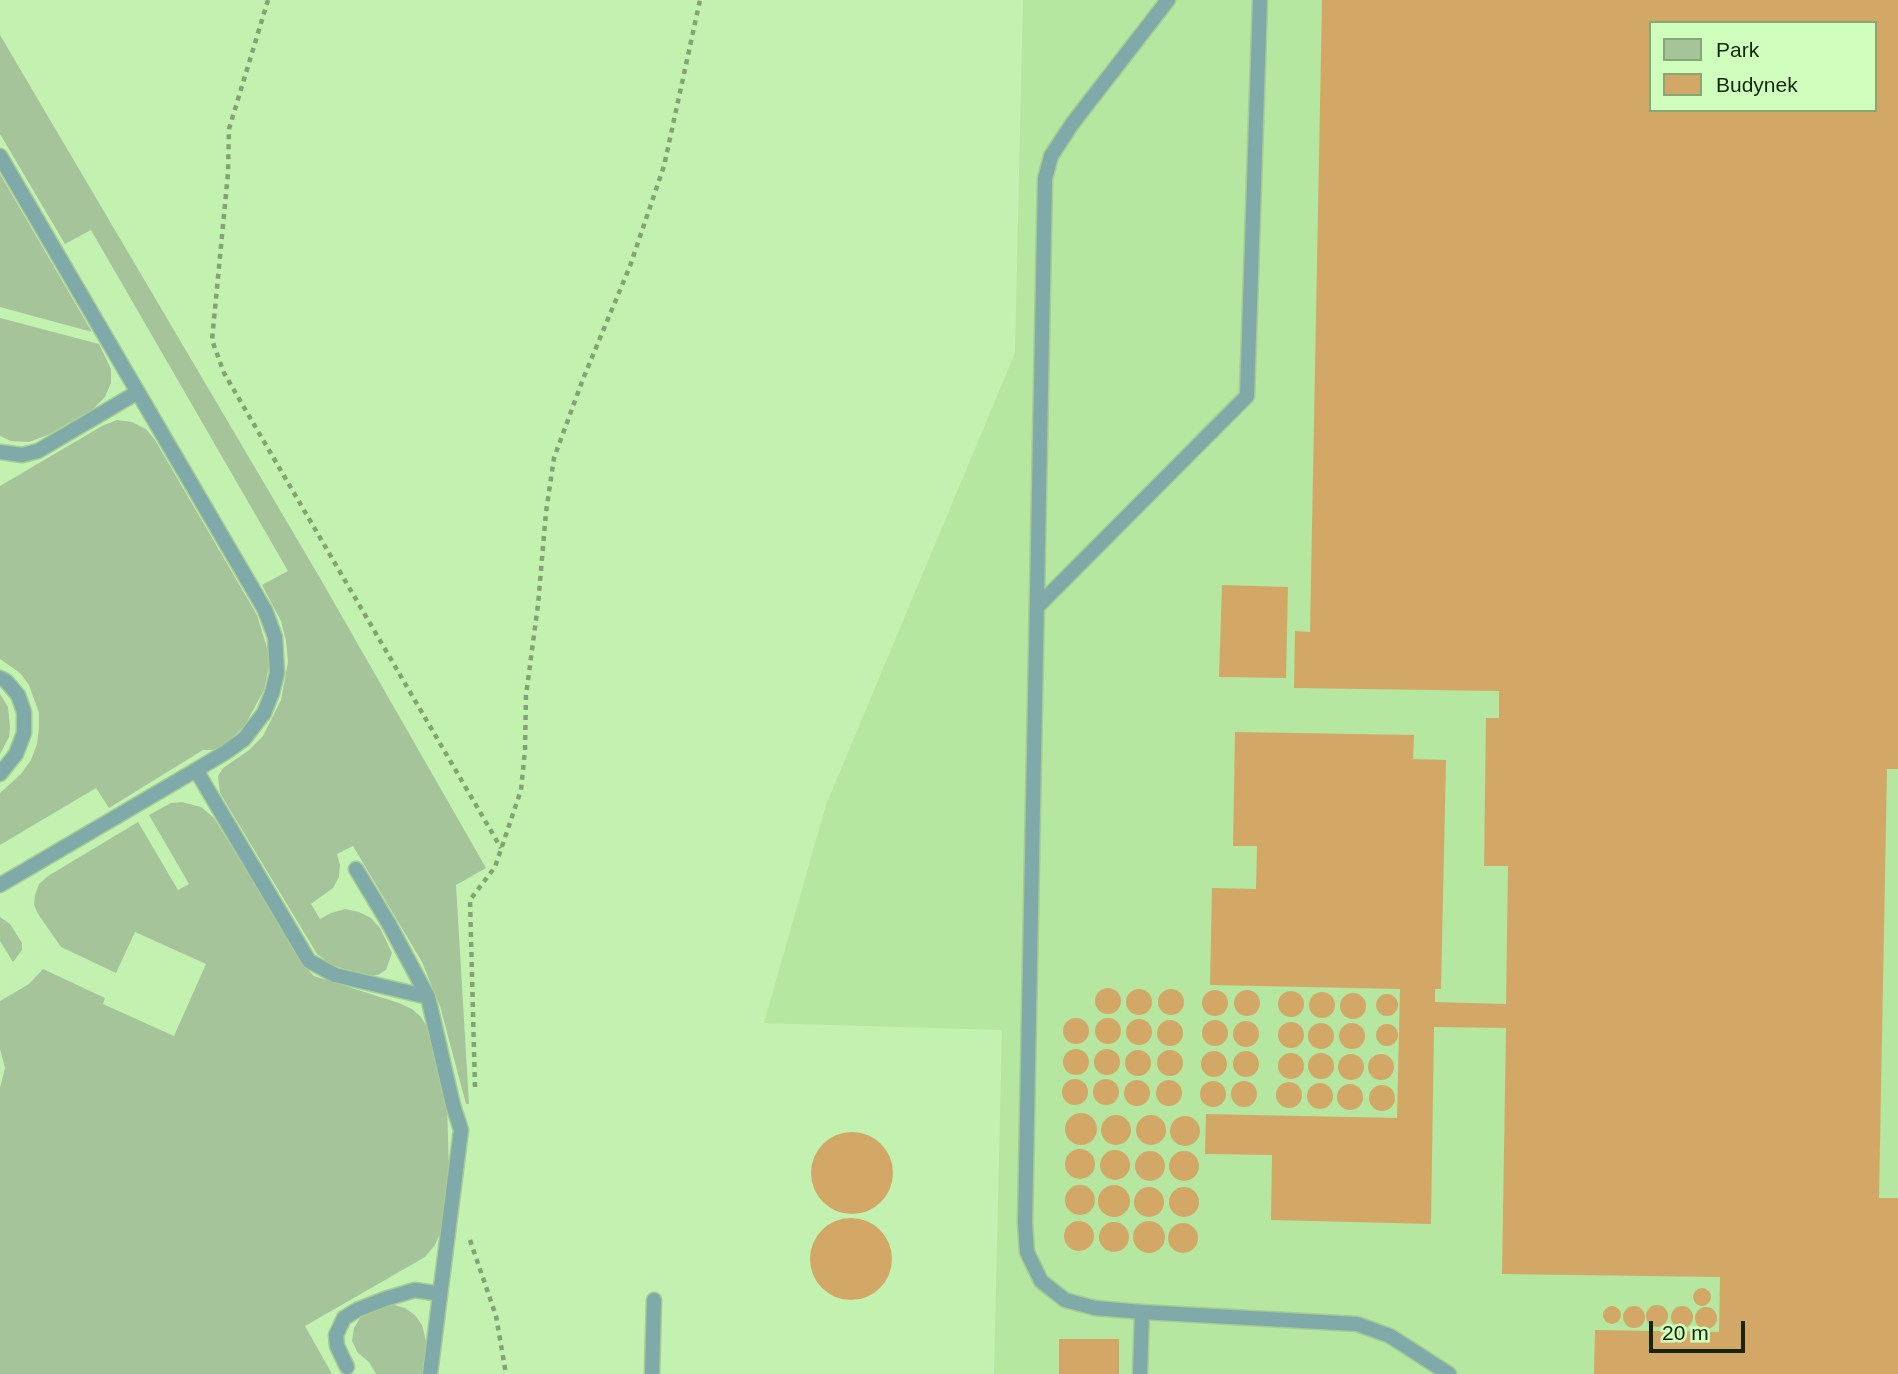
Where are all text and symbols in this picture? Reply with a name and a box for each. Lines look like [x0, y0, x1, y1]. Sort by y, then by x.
legend [1650, 21, 1877, 112]
text: Park [1716, 38, 1759, 61]
text: Budynek [1716, 73, 1798, 96]
scale bar [1653, 1308, 1749, 1352]
text: 20 m [1662, 1321, 1709, 1344]

